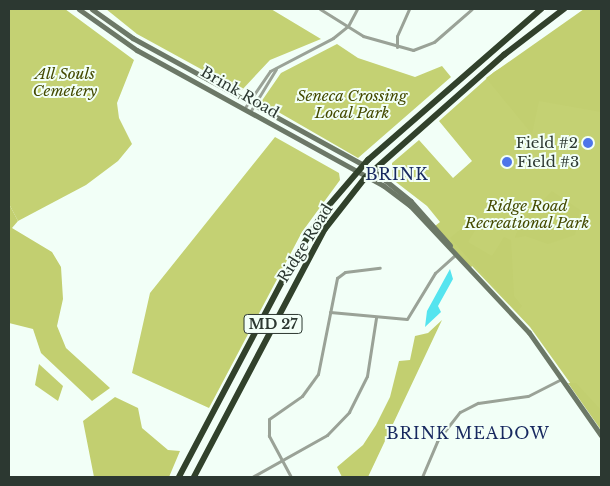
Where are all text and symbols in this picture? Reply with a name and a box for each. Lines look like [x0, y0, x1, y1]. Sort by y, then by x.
street label: Brink Road [198, 62, 282, 122]
park label: All Souls Cemetery [33, 64, 97, 99]
park label: Seneca Crossing Local Park [296, 86, 408, 121]
place label: Field #2 [516, 134, 578, 152]
marker: Field #2 [582, 137, 594, 149]
place label: Field #3 [517, 153, 579, 171]
marker: Field #3 [501, 156, 513, 168]
district label: BRINK [365, 164, 429, 184]
park label: Ridge Road Recreational Park [465, 196, 589, 231]
street label: Ridge Road [274, 201, 336, 285]
road number: MD 27 [243, 312, 303, 336]
district label: BRINK MEADOW [385, 423, 551, 443]

